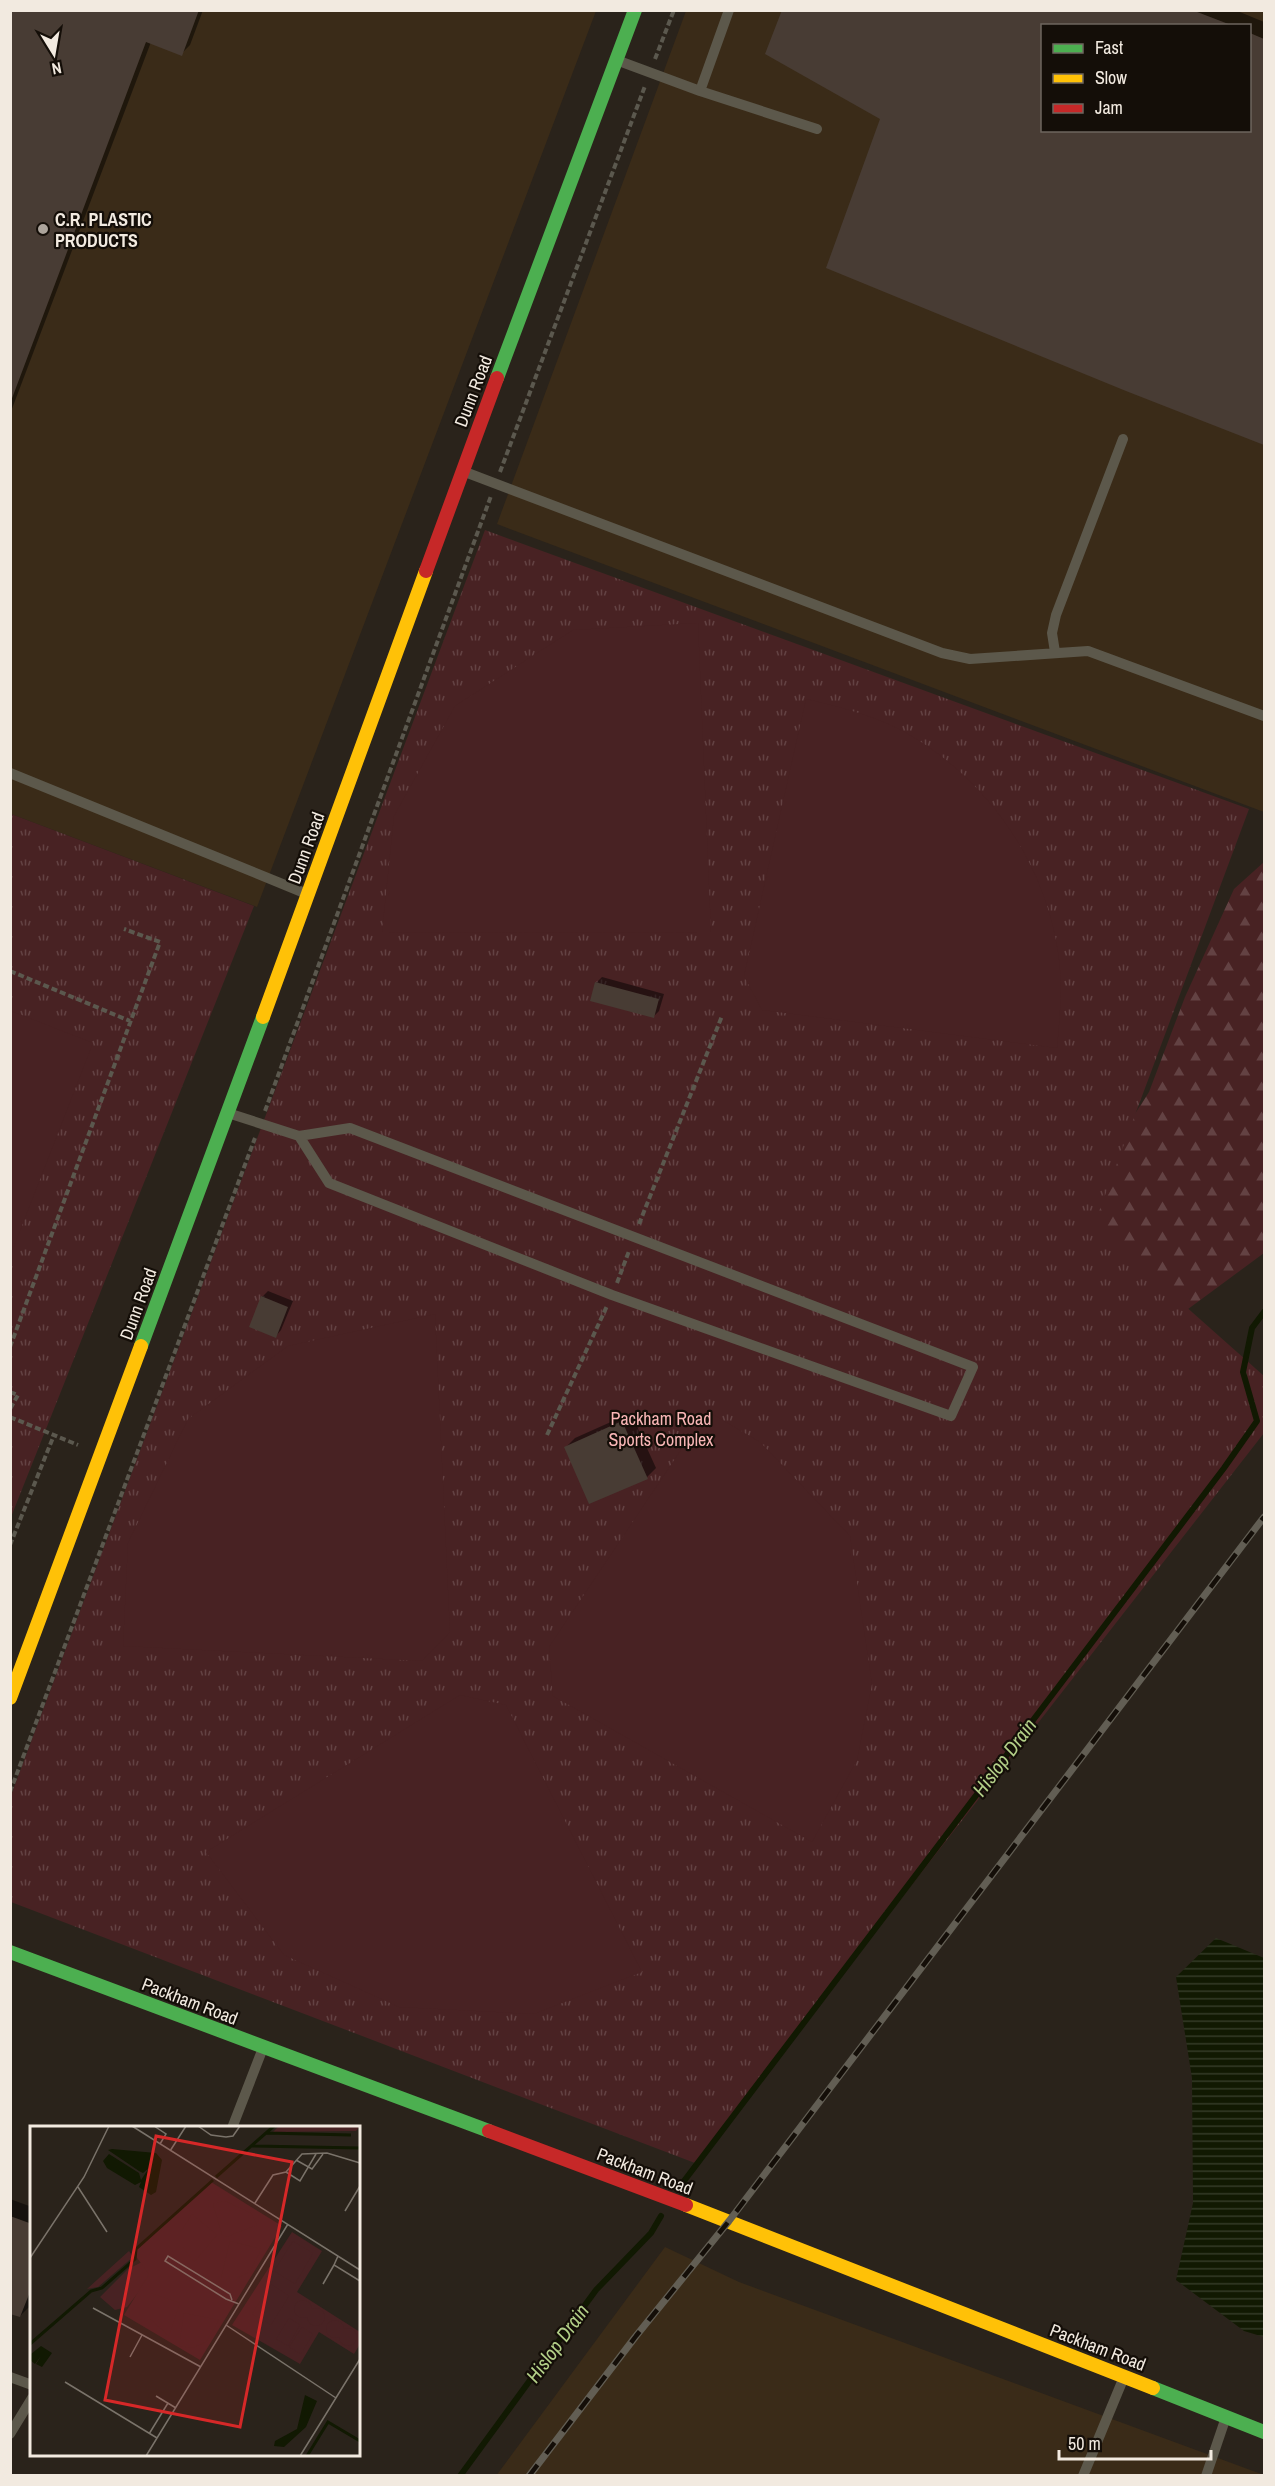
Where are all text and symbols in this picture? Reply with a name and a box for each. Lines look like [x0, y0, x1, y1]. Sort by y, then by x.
north arrow [24, 24, 84, 84]
legend [1041, 24, 1251, 132]
text: Fast [1095, 35, 1123, 60]
text: N [50, 57, 64, 80]
text: Slow [1095, 65, 1127, 90]
text: Jam [1095, 95, 1123, 120]
place label: C.R. PLASTIC PRODUCTS [55, 207, 152, 253]
marker: C.R. PLASTIC PRODUCTS [36, 222, 50, 236]
street label: Dunn Road [448, 352, 498, 430]
street label: Dunn Road [281, 809, 331, 887]
street label: Dunn Road [113, 1265, 163, 1343]
park label: Packham Road Sports Complex [609, 1406, 714, 1452]
water label: Hislop Drain [966, 1712, 1042, 1802]
street label: Packham Road [138, 1971, 242, 2031]
inset map [30, 2126, 360, 2456]
street label: Packham Road [593, 2141, 697, 2201]
water label: Hislop Drain [519, 2298, 595, 2388]
street label: Packham Road [1046, 2317, 1150, 2377]
scale bar [1059, 2423, 1210, 2461]
text: 50 m [1068, 2431, 1101, 2456]

